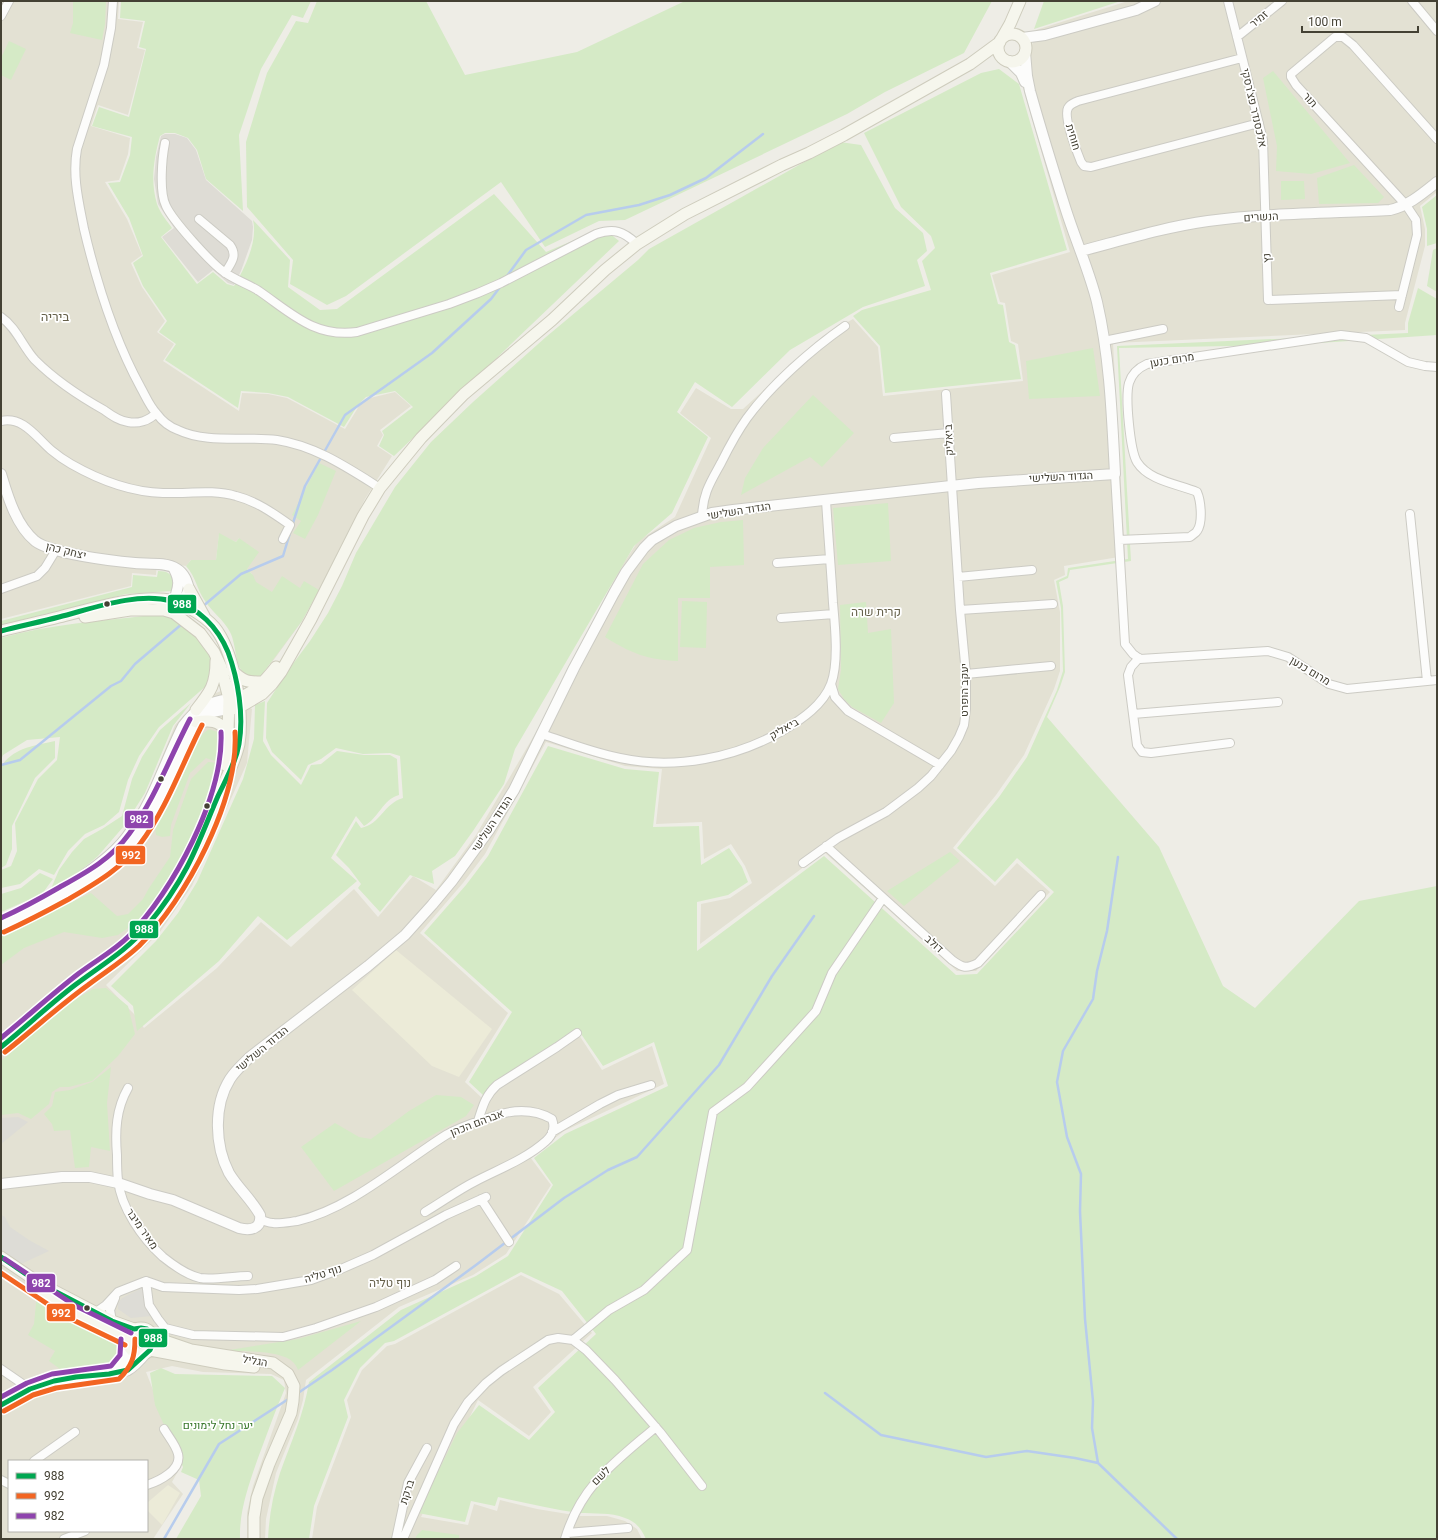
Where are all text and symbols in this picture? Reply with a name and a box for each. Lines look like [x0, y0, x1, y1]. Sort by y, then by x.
street label: זמיר [1247, 8, 1271, 30]
scale bar [1302, 8, 1418, 34]
text: 100 m [1308, 15, 1342, 29]
street label: אלכסנדר פצ'רסקי [1239, 67, 1269, 149]
street label: תור [1300, 90, 1320, 110]
street label: חוחית [1063, 122, 1083, 152]
street label: הנשרים [1243, 210, 1279, 224]
street label: נץ [1260, 253, 1274, 263]
district label: ביריה [41, 309, 70, 324]
street label: מרום כנען [1149, 350, 1195, 370]
street label: ביאליק [942, 423, 956, 456]
street label: הגדוד השלישי [1029, 469, 1093, 485]
street label: הגדוד השלישי [706, 500, 772, 522]
street label: יצחק כהן [44, 540, 88, 562]
line badge: 988 [167, 594, 197, 614]
text: 988 [173, 598, 191, 611]
unlabelled marker [102, 599, 112, 609]
district label: קרית שרה [851, 605, 901, 619]
street label: מרום כנען [1287, 654, 1333, 688]
street label: יעקב הופרט [958, 663, 971, 717]
street label: ביאליק [767, 715, 801, 743]
unlabelled marker [156, 774, 166, 784]
street label: הגדוד השלישי [469, 793, 515, 855]
unlabelled marker [202, 801, 212, 811]
line badge: 982 [124, 810, 154, 829]
text: 982 [130, 813, 148, 826]
line badge: 992 [115, 845, 146, 865]
text: 992 [122, 849, 140, 862]
line badge: 988 [129, 920, 159, 939]
text: 988 [135, 923, 153, 936]
street label: דולב [922, 932, 946, 956]
street label: הגדוד השלישי [233, 1023, 291, 1075]
street label: אברהם הכהן [448, 1107, 506, 1139]
street label: מאיר מיבר [123, 1206, 161, 1252]
street label: נוף טליה [303, 1262, 343, 1286]
line badge: 982 [26, 1273, 56, 1293]
district label: נוף טליה [369, 1276, 411, 1290]
text: 982 [32, 1277, 50, 1290]
line badge: 992 [46, 1303, 76, 1322]
unlabelled marker [82, 1303, 92, 1313]
text: 992 [52, 1307, 70, 1320]
line badge: 988 [138, 1328, 168, 1348]
text: 988 [144, 1332, 162, 1345]
street label: הגליל [241, 1353, 269, 1369]
park label: יער נחל לימונים [183, 1419, 253, 1432]
legend [8, 1460, 148, 1532]
street label: לשם [589, 1464, 613, 1488]
text: 988 [44, 1469, 64, 1483]
street label: ברקת [397, 1478, 417, 1506]
text: 992 [44, 1489, 64, 1503]
text: 982 [44, 1509, 64, 1523]

